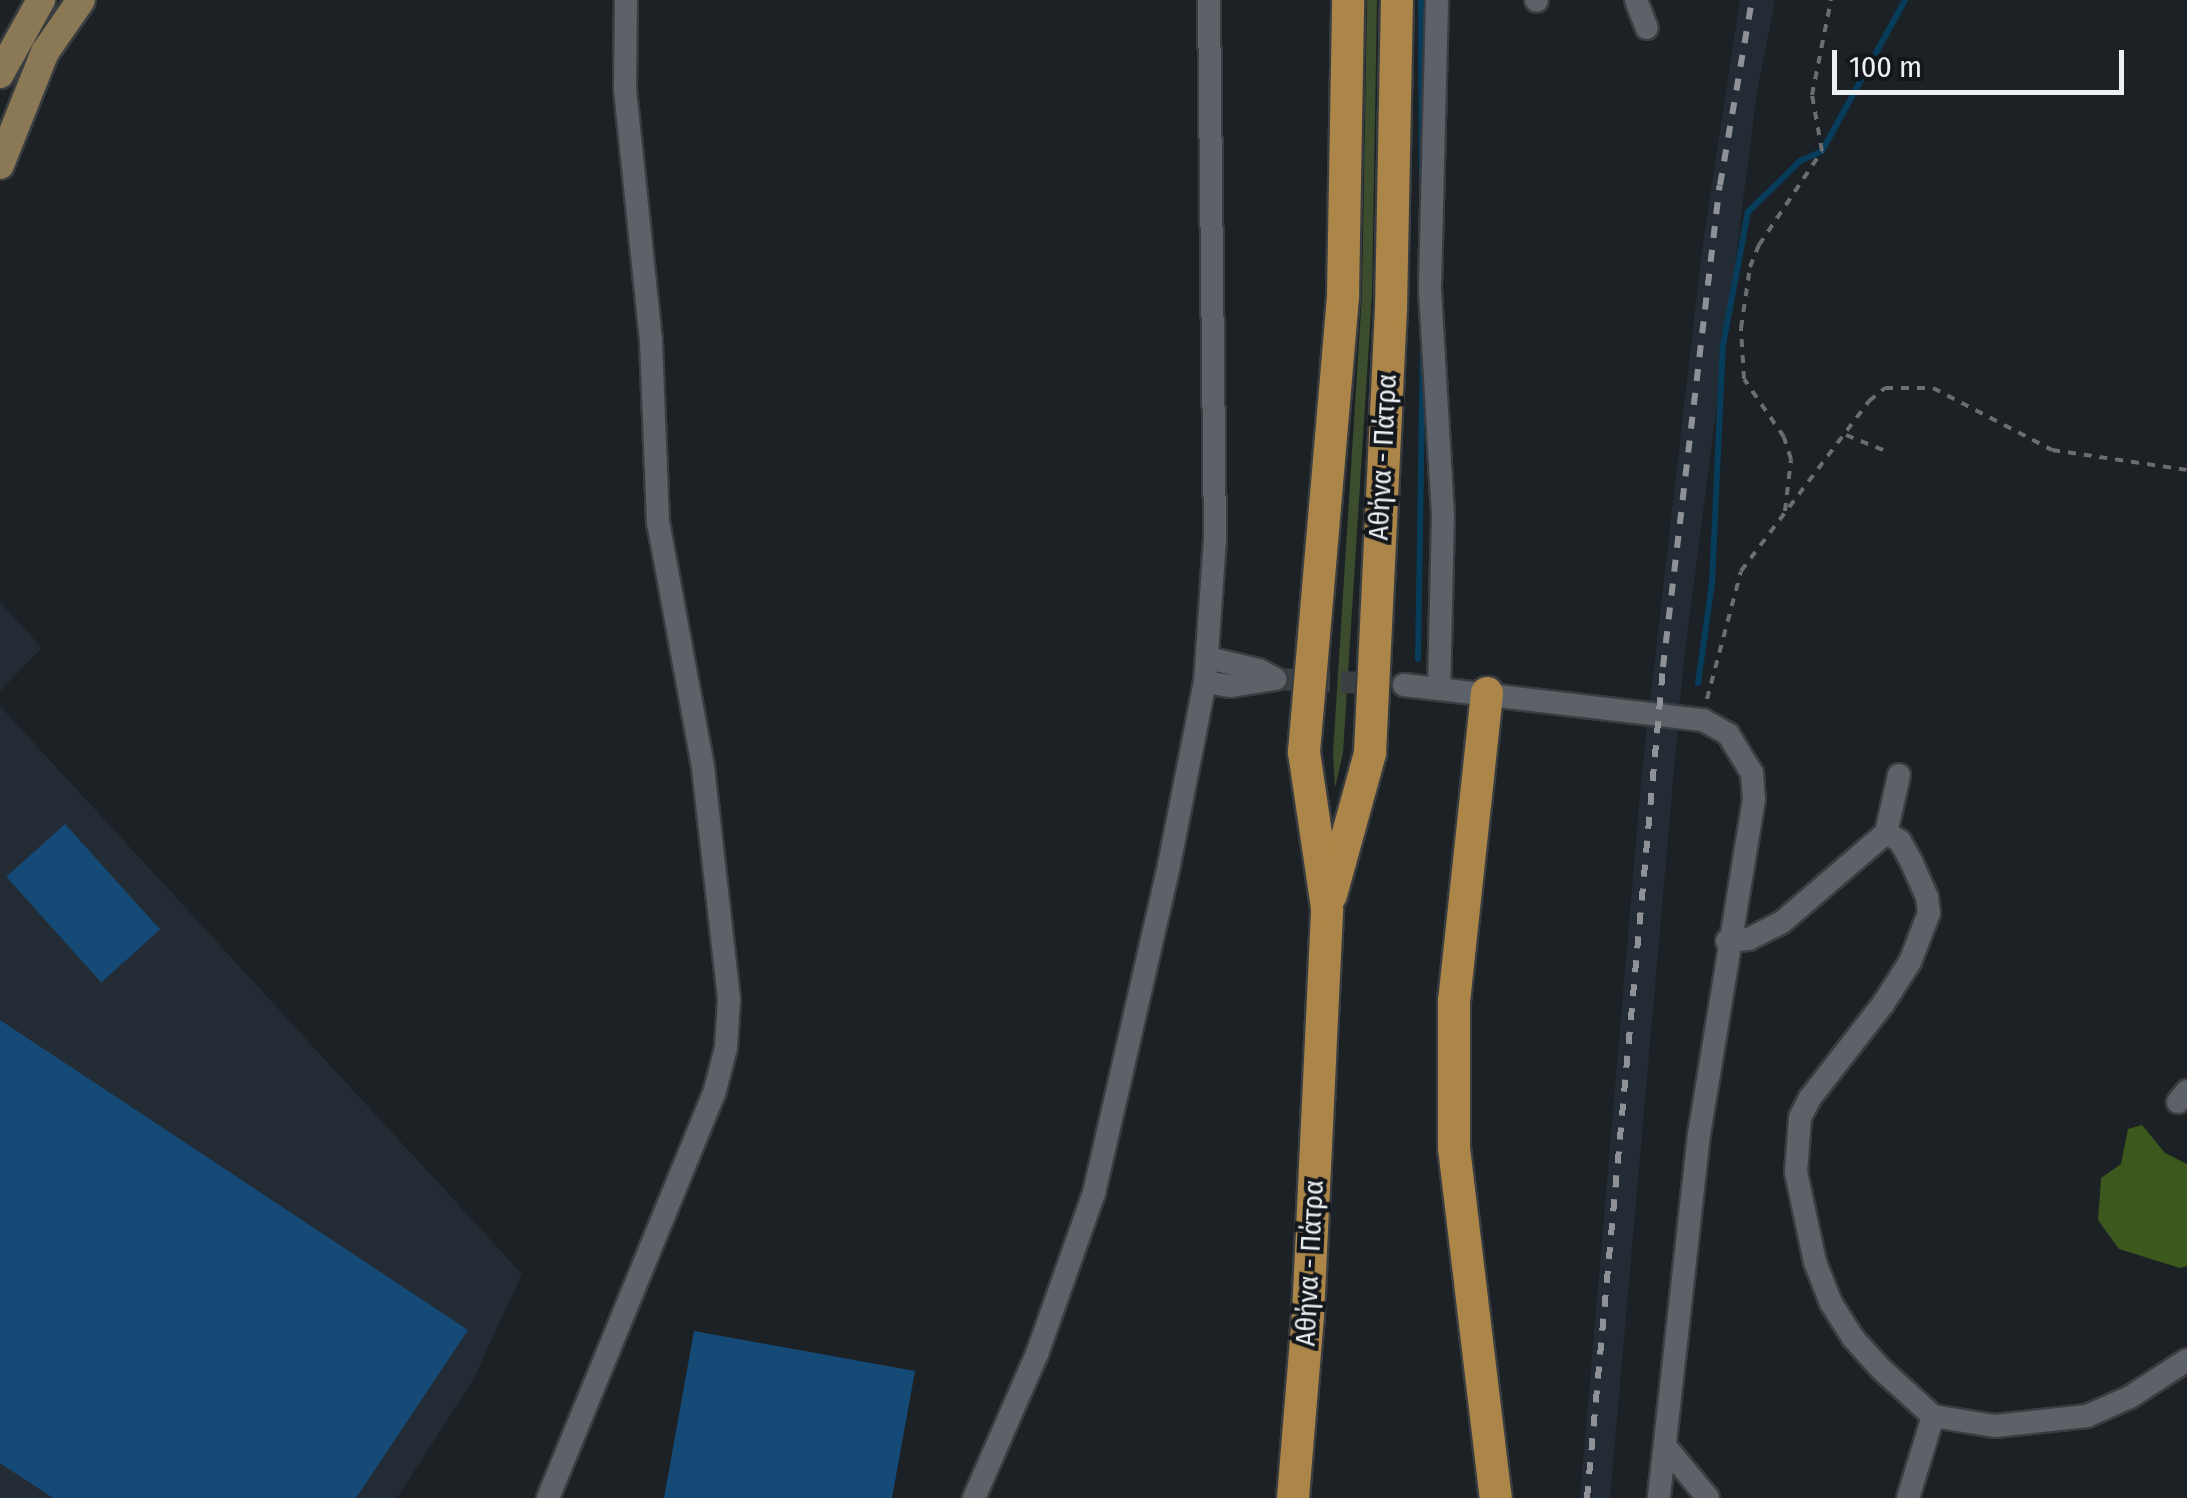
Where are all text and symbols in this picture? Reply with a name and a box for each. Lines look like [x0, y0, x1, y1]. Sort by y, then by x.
scale bar [1837, 30, 2130, 92]
text: 100 m [1849, 49, 1922, 85]
street label: Αθήνα - Πάτρα [1362, 373, 1404, 541]
street label: Αθήνα - Πάτρα [1289, 1179, 1331, 1347]

